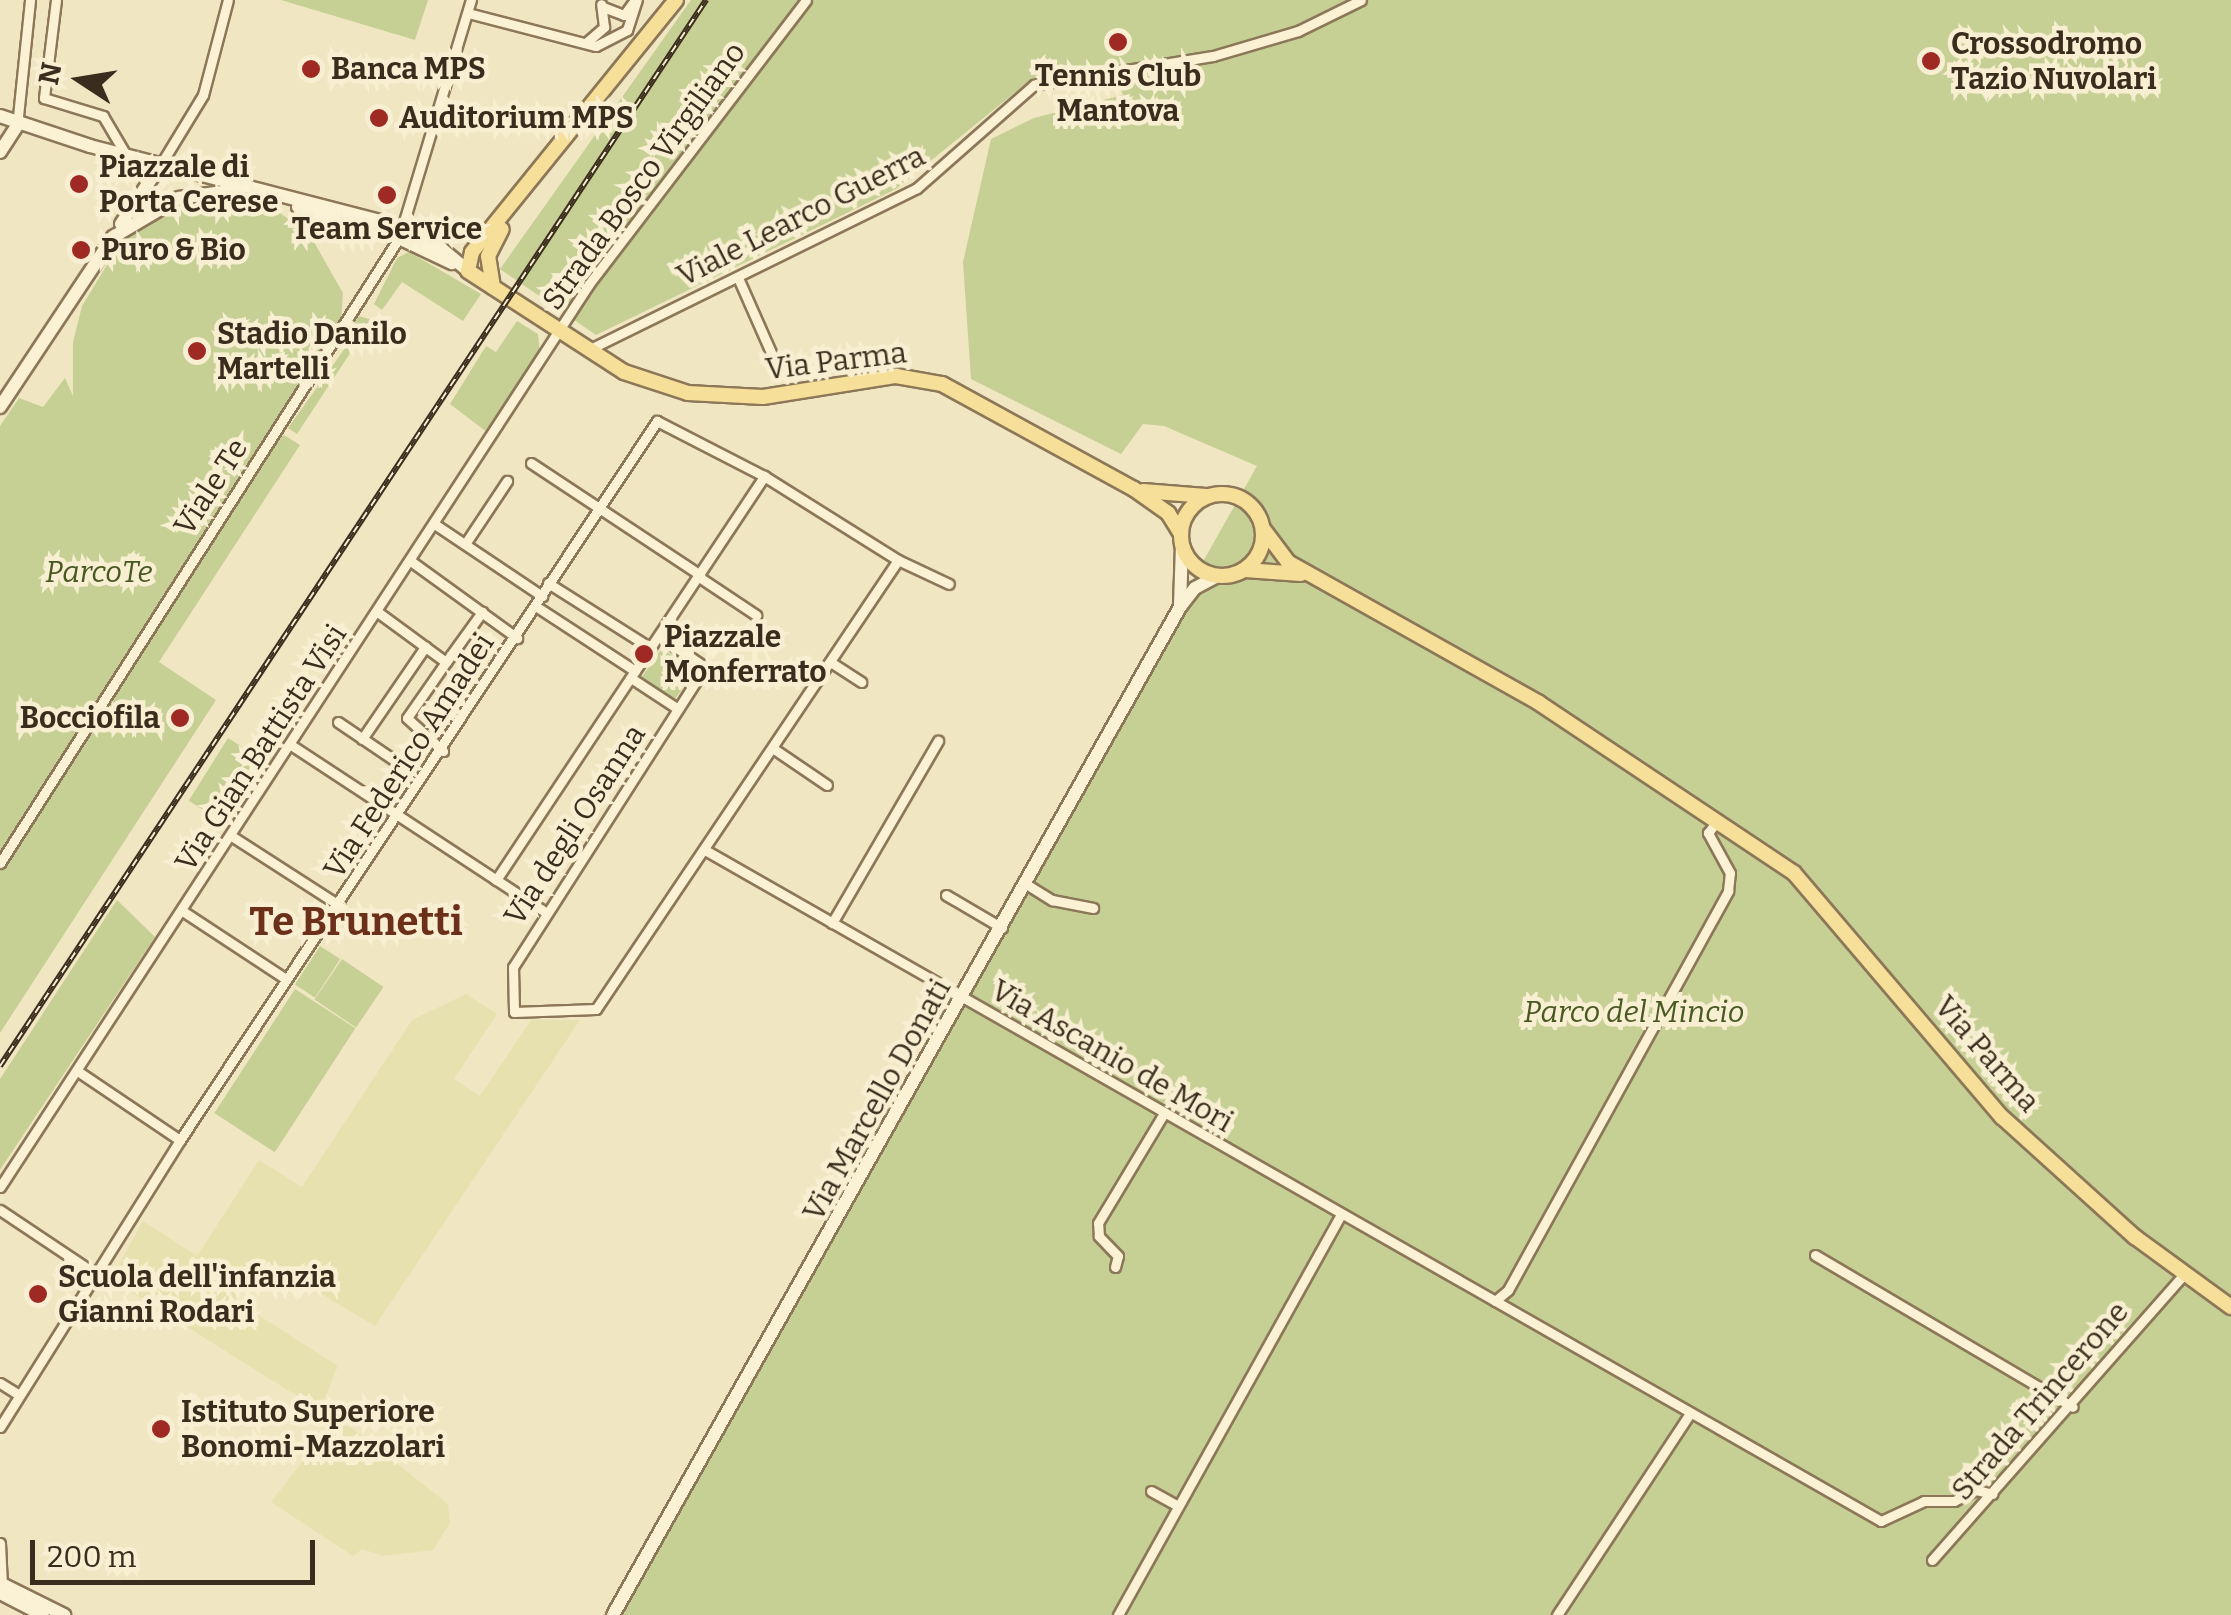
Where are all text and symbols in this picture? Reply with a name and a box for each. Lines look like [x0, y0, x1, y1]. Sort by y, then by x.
place label: Crossodromo Tazio Nuvolari [1951, 26, 2157, 96]
north arrow [30, 30, 130, 130]
marker: Tennis Club Mantova [1107, 31, 1129, 53]
street label: Strada Bosco Virgiliano [535, 35, 753, 317]
marker: Crossodromo Tazio Nuvolari [1920, 50, 1942, 72]
place label: Banca MPS [331, 51, 486, 87]
marker: Banca MPS [300, 58, 322, 80]
place label: Tennis Club Mantova [1035, 58, 1201, 128]
text: N [32, 60, 69, 88]
place label: Auditorium MPS [399, 100, 634, 136]
marker: Auditorium MPS [368, 107, 390, 129]
street label: Viale Learco Guerra [671, 138, 931, 294]
place label: Piazzale di Porta Cerese [99, 149, 278, 220]
marker: Piazzale di Porta Cerese [68, 173, 90, 195]
marker: Team Service [376, 184, 398, 206]
place label: Team Service [292, 211, 482, 247]
place label: Puro & Bio [101, 232, 246, 268]
marker: Puro & Bio [70, 239, 92, 261]
place label: Stadio Danilo Martelli [217, 316, 407, 386]
street label: Via Parma [763, 334, 909, 388]
marker: Stadio Danilo Martelli [186, 340, 208, 362]
street label: Viale Te [167, 432, 255, 542]
park label: ParcoTe [45, 554, 153, 590]
street label: Via Gian Battista Visi [168, 618, 354, 878]
place label: Piazzale Monferrato [664, 619, 827, 690]
street label: Via Federico Amadei [316, 627, 502, 885]
marker: Piazzale Monferrato [633, 643, 655, 665]
place label: Bocciofila [20, 700, 160, 736]
marker: Bocciofila [169, 707, 191, 729]
street label: Via degli Osanna [497, 718, 653, 932]
district label: Te Brunetti [249, 898, 463, 946]
street label: Via Ascanio de Mori [985, 972, 1239, 1140]
street label: Via Marcello Donati [796, 973, 958, 1227]
street label: Via Parma [1927, 989, 2047, 1119]
park label: Parco del Mincio [1523, 994, 1745, 1030]
place label: Scuola dell'infanzia Gianni Rodari [58, 1259, 336, 1330]
marker: Scuola dell'infanzia Gianni Rodari [27, 1283, 49, 1305]
street label: Strada Trincerone [1944, 1294, 2136, 1508]
place label: Istituto Superiore Bonomi-Mazzolari [181, 1394, 445, 1464]
marker: Istituto Superiore Bonomi-Mazzolari [150, 1418, 172, 1440]
scale bar [35, 1520, 320, 1582]
text: 200 m [47, 1539, 136, 1575]

